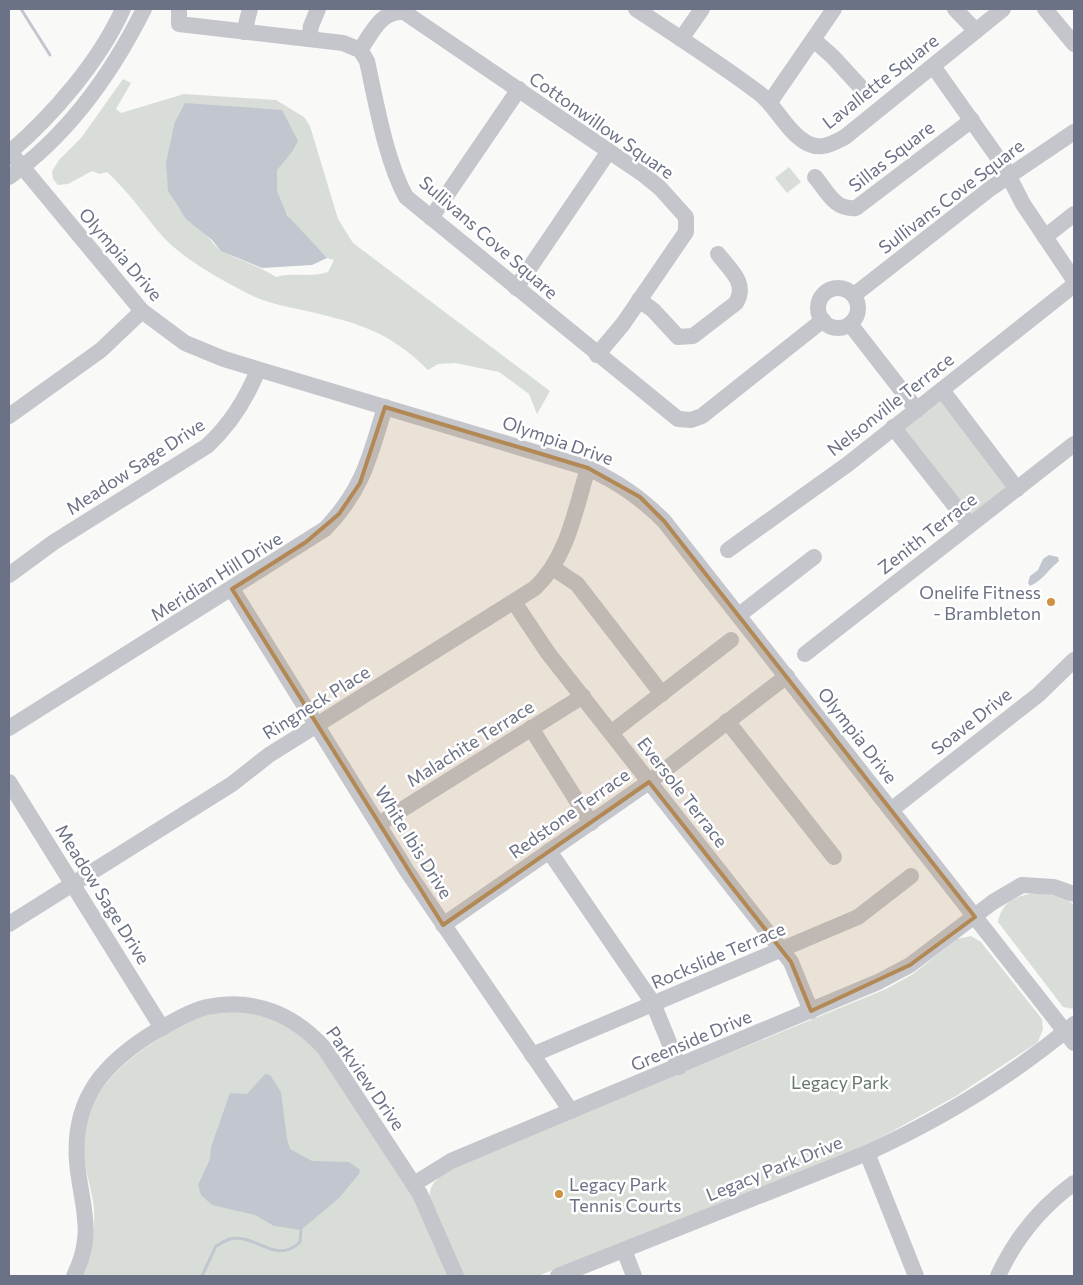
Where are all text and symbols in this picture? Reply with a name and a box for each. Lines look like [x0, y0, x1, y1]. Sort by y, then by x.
street label: Lavallette Square [818, 29, 942, 133]
street label: Cottonwillow Square [525, 67, 679, 183]
street label: Sillas Square [844, 116, 938, 196]
street label: Sullivans Cove Square [874, 134, 1028, 258]
street label: Sullivans Cove Square [415, 171, 563, 303]
street label: Olympia Drive [75, 203, 167, 305]
street label: Nelsonville Terrace [822, 348, 958, 460]
street label: Olympia Drive [500, 411, 616, 469]
street label: Meadow Sage Drive [62, 413, 208, 519]
street label: Zenith Terrace [873, 488, 981, 578]
street label: Meridian Hill Drive [146, 527, 286, 625]
place label: Onelife Fitness - Brambleton [919, 581, 1041, 624]
marker: Onelife Fitness - Brambleton [1045, 596, 1057, 608]
street label: Ringneck Place [258, 660, 374, 744]
street label: Olympia Drive [814, 683, 902, 787]
street label: Soave Drive [926, 683, 1016, 759]
street label: Malachite Terrace [402, 695, 538, 791]
street label: Eversole Terrace [633, 733, 733, 851]
street label: Redstone Terrace [504, 763, 634, 863]
street label: White Ibis Drive [371, 782, 457, 902]
street label: Meadow Sage Drive [51, 820, 155, 968]
street label: Rockslide Terrace [648, 917, 788, 993]
street label: Greenside Drive [627, 1005, 755, 1075]
street label: Parkview Drive [322, 1022, 410, 1134]
park label: Legacy Park [791, 1071, 889, 1093]
street label: Legacy Park Drive [703, 1131, 845, 1205]
place label: Legacy Park Tennis Courts [569, 1173, 681, 1216]
marker: Legacy Park Tennis Courts [553, 1188, 565, 1200]

